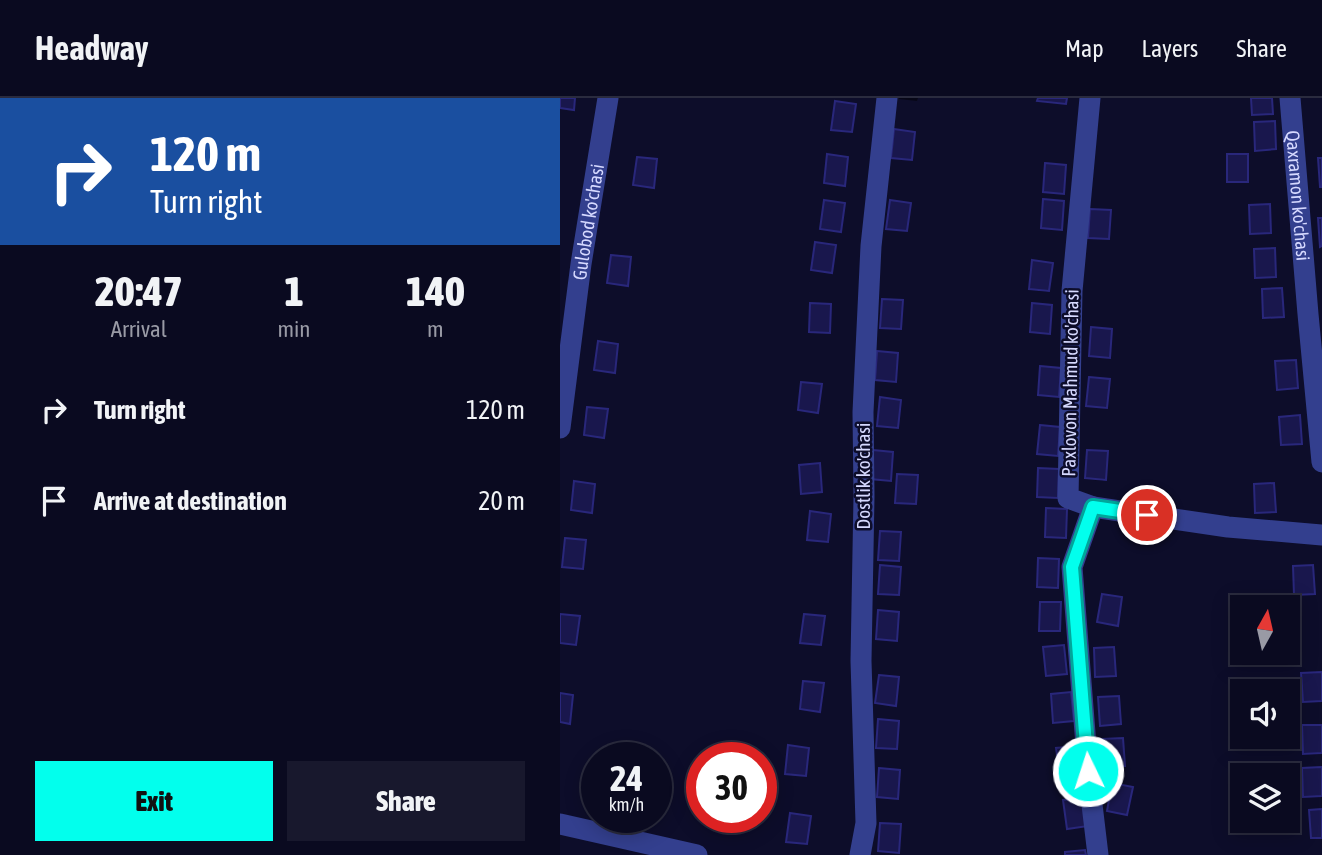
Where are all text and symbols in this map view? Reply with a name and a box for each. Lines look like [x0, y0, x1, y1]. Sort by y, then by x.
text: Headway [35, 29, 148, 67]
text: Map [1065, 35, 1104, 62]
text: Layers [1142, 35, 1198, 62]
text: Share [1236, 35, 1287, 62]
text: 120 m [150, 125, 261, 181]
icon: right [35, 126, 126, 217]
street label: Qaxramon ko'chasi [1282, 130, 1315, 262]
street label: Gulobod ko'chasi [568, 162, 608, 281]
text: Turn right [150, 183, 263, 220]
text: 20:47 [95, 267, 182, 315]
text: 1 [284, 267, 304, 315]
text: 140 [406, 267, 465, 315]
street label: Paxlovon Mahmud ko'chasi [1057, 289, 1083, 477]
text: Arrival [111, 316, 167, 342]
text: min [278, 316, 311, 342]
text: m [427, 316, 444, 342]
icon: right [35, 391, 73, 429]
text: Turn right [94, 395, 185, 425]
text: 120 m [466, 395, 525, 425]
street label: Dostlik ko'chasi [852, 423, 874, 529]
icon: arrive [35, 482, 73, 520]
pin [1117, 485, 1177, 545]
text: Arrive at destination [94, 486, 287, 516]
text: 20 m [478, 486, 525, 516]
icon: arrive [1128, 496, 1166, 534]
north arrow [1230, 595, 1300, 665]
map controls [1230, 595, 1300, 833]
button: sound [1230, 679, 1300, 749]
position arrow [1051, 734, 1125, 808]
speed limit sign: 30 [686, 742, 777, 833]
text: 24 [610, 758, 643, 798]
button: Exit [35, 761, 273, 841]
button: Share [287, 761, 525, 841]
button: layers [1230, 763, 1300, 833]
text: km/h [609, 794, 644, 815]

